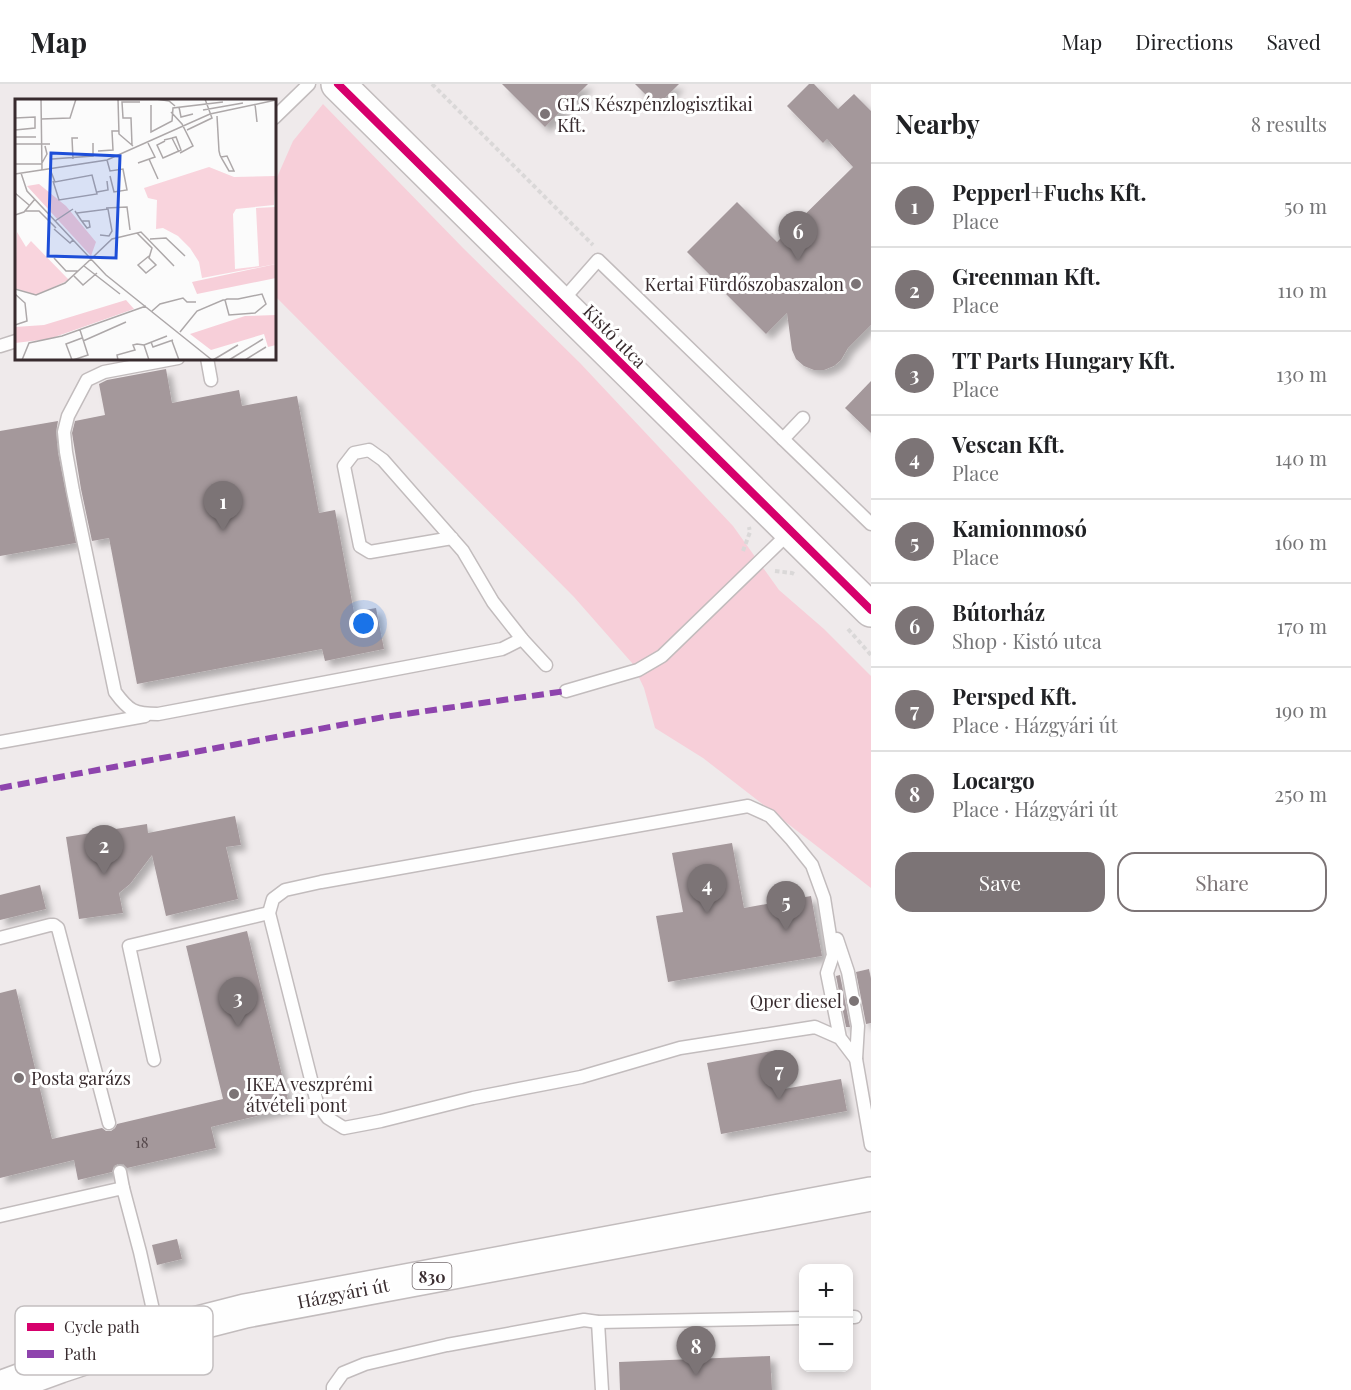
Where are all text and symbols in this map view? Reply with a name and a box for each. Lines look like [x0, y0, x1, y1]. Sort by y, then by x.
text: Map [30, 23, 87, 60]
text: Map [1061, 27, 1102, 55]
text: Directions [1135, 27, 1233, 55]
text: Saved [1266, 27, 1321, 55]
place label: GLS Készpénzlogisztikai Kft. [557, 92, 753, 137]
inset map [15, 99, 276, 360]
text: Nearby [895, 106, 980, 141]
marker: GLS Készpénzlogisztikai Kft. [538, 107, 552, 121]
text: 8 results [1251, 110, 1327, 137]
text: Pepperl+Fuchs Kft. [952, 177, 1146, 207]
text: 1 [911, 192, 918, 219]
text: 50 m [1284, 192, 1327, 219]
text: Place [952, 207, 999, 234]
pin: 6 [778, 212, 818, 261]
text: Greenman Kft. [952, 261, 1101, 291]
place label: Kertai Fürdőszobaszalon [645, 272, 844, 296]
text: 2 [909, 276, 920, 303]
text: 110 m [1277, 276, 1327, 303]
marker: Kertai Fürdőszobaszalon [849, 277, 863, 291]
text: Place [952, 291, 999, 318]
street label: Kistó utca [578, 299, 652, 373]
text: TT Parts Hungary Kft. [952, 345, 1175, 375]
text: 3 [910, 360, 919, 387]
text: 130 m [1276, 360, 1327, 387]
text: Place [952, 375, 999, 402]
text: Vescan Kft. [952, 429, 1065, 459]
text: 4 [909, 444, 920, 471]
text: 140 m [1275, 444, 1327, 471]
text: Place [952, 459, 999, 486]
pin: 1 [204, 482, 242, 531]
text: Kamionmosó [952, 513, 1087, 543]
text: 5 [910, 528, 919, 555]
text: 160 m [1275, 528, 1327, 555]
text: Place [952, 543, 999, 570]
text: Bútorház [952, 597, 1045, 627]
your location [349, 609, 378, 638]
text: 6 [909, 612, 920, 639]
text: 170 m [1277, 612, 1327, 639]
text: Shop · Kistó utca [952, 627, 1102, 654]
text: Persped Kft. [952, 681, 1077, 711]
text: 7 [910, 696, 919, 723]
text: 190 m [1275, 696, 1327, 723]
text: Place · Házgyári út [952, 711, 1118, 738]
text: Locargo [952, 765, 1035, 795]
text: 8 [909, 780, 920, 807]
text: 250 m [1274, 780, 1327, 807]
text: Place · Házgyári út [952, 795, 1118, 822]
pin: 2 [84, 826, 124, 875]
button: Save [895, 852, 1105, 912]
button: Share [1117, 852, 1327, 912]
pin: 4 [688, 864, 726, 914]
pin: 5 [766, 882, 806, 931]
pin: 3 [218, 978, 258, 1027]
place label: Qper diesel [750, 989, 842, 1013]
marker: Qper diesel [847, 994, 861, 1008]
pin: 7 [760, 1050, 798, 1100]
place label: Posta garázs [31, 1066, 131, 1090]
marker: Posta garázs [12, 1071, 26, 1085]
place label: IKEA veszprémi átvételi pont [246, 1072, 373, 1117]
marker: IKEA veszprémi átvételi pont [227, 1087, 241, 1101]
house number: 18 [135, 1132, 149, 1152]
road number: 830 [412, 1263, 452, 1289]
map controls [799, 1264, 853, 1372]
button: + [799, 1264, 853, 1318]
street label: Házgyári út [295, 1272, 391, 1314]
legend [15, 1306, 213, 1375]
text: Cycle path [64, 1316, 140, 1337]
button: − [799, 1318, 853, 1372]
pin: 8 [676, 1326, 716, 1376]
text: Path [64, 1343, 97, 1364]

